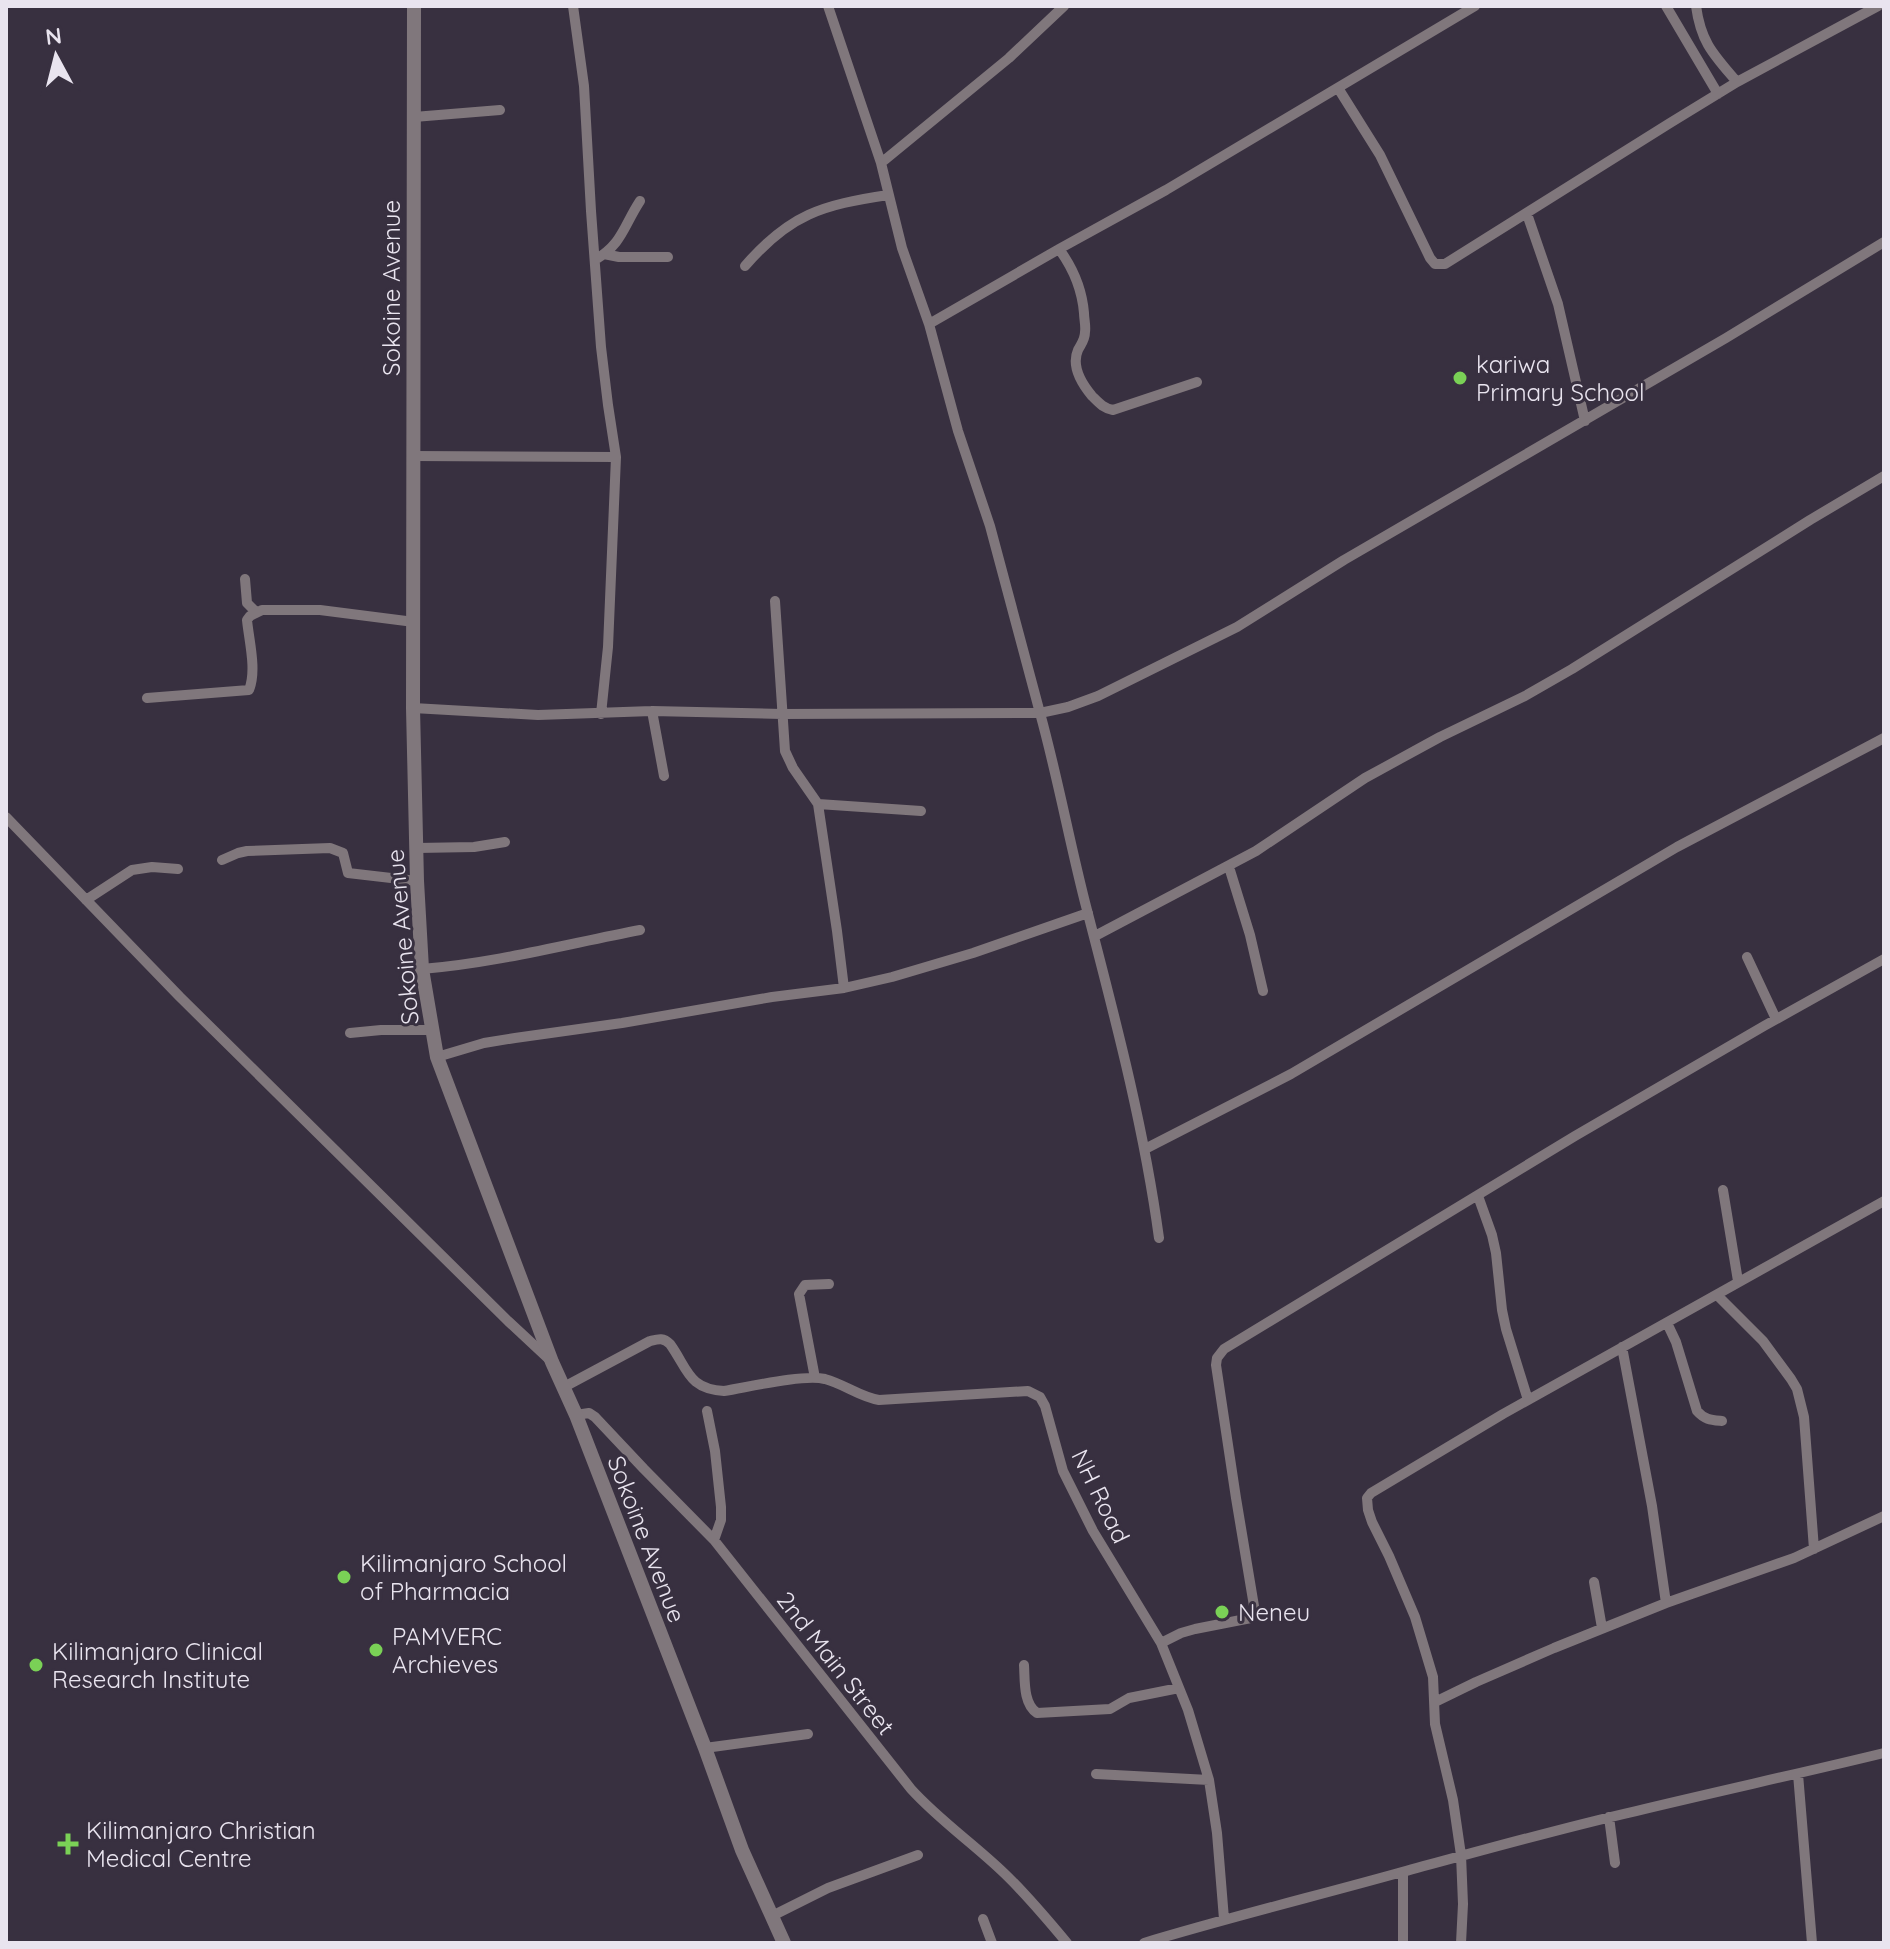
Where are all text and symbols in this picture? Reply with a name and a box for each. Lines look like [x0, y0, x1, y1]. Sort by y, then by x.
north arrow [16, 16, 96, 96]
text: N [44, 21, 63, 51]
street label: Sokoine Avenue [376, 200, 406, 376]
place label: kariwa Primary School [1476, 349, 1645, 407]
marker: kariwa Primary School [1451, 369, 1469, 387]
street label: Sokoine Avenue [379, 848, 425, 1026]
street label: NH Road [1065, 1444, 1137, 1548]
street label: Sokoine Avenue [601, 1451, 693, 1627]
place label: Kilimanjaro School of Pharmacia [360, 1548, 567, 1606]
marker: Kilimanjaro School of Pharmacia [335, 1568, 353, 1586]
street label: 2nd Main Street [771, 1585, 901, 1741]
place label: Neneu [1238, 1597, 1310, 1627]
marker: Neneu [1213, 1603, 1231, 1621]
place label: PAMVERC Archieves [392, 1621, 502, 1679]
place label: Kilimanjaro Clinical Research Institute [52, 1636, 263, 1694]
marker: PAMVERC Archieves [367, 1641, 385, 1659]
marker: Kilimanjaro Clinical Research Institute [27, 1656, 45, 1674]
place label: Kilimanjaro Christian Medical Centre [86, 1815, 316, 1873]
marker: Kilimanjaro Christian Medical Centre [57, 1833, 79, 1855]

